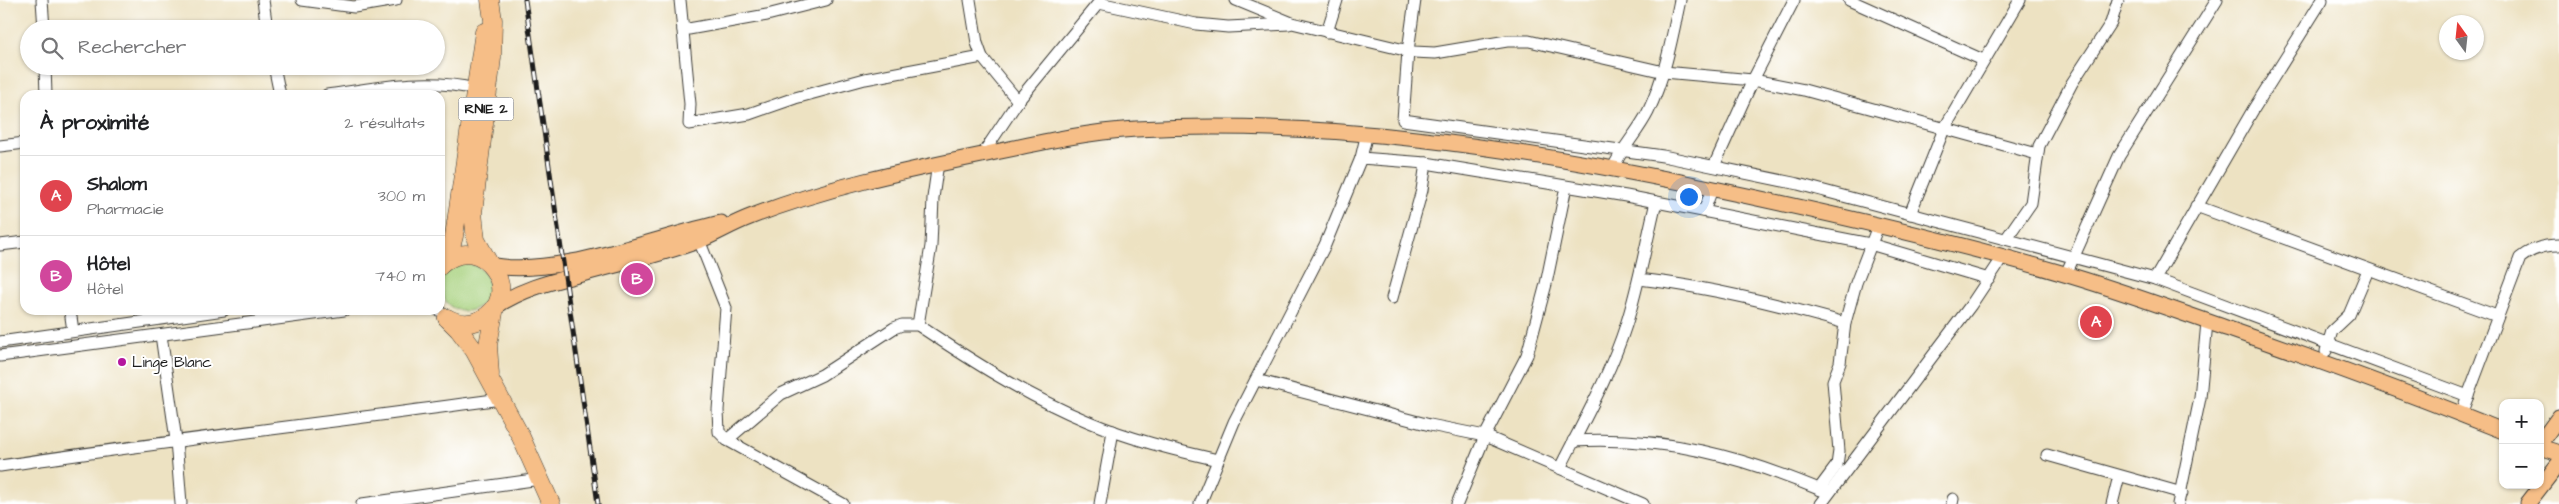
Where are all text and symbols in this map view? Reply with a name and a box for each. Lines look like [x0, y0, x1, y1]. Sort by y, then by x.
north arrow [2439, 15, 2484, 60]
search box [20, 20, 445, 75]
icon: search [38, 34, 66, 62]
text: Rechercher [78, 34, 186, 61]
road number: RNIE 2 [458, 98, 514, 120]
text: À proximité [40, 108, 149, 137]
text: 2 résultats [344, 112, 425, 134]
text: Shalom [87, 171, 147, 198]
your location [1676, 184, 1702, 210]
text: A [51, 185, 61, 207]
text: 300 m [378, 185, 425, 207]
text: Pharmacie [87, 198, 164, 220]
text: Hôtel [87, 251, 130, 278]
pin: B [621, 260, 653, 298]
text: B [50, 265, 62, 287]
text: 740 m [375, 265, 425, 287]
text: Hôtel [87, 278, 123, 300]
pin: A [2080, 303, 2112, 341]
place label: Linge Blanc [132, 352, 212, 374]
marker: Linge Blanc [116, 356, 128, 368]
map controls [2499, 399, 2544, 489]
button: + [2499, 399, 2544, 444]
button: − [2499, 444, 2544, 489]

